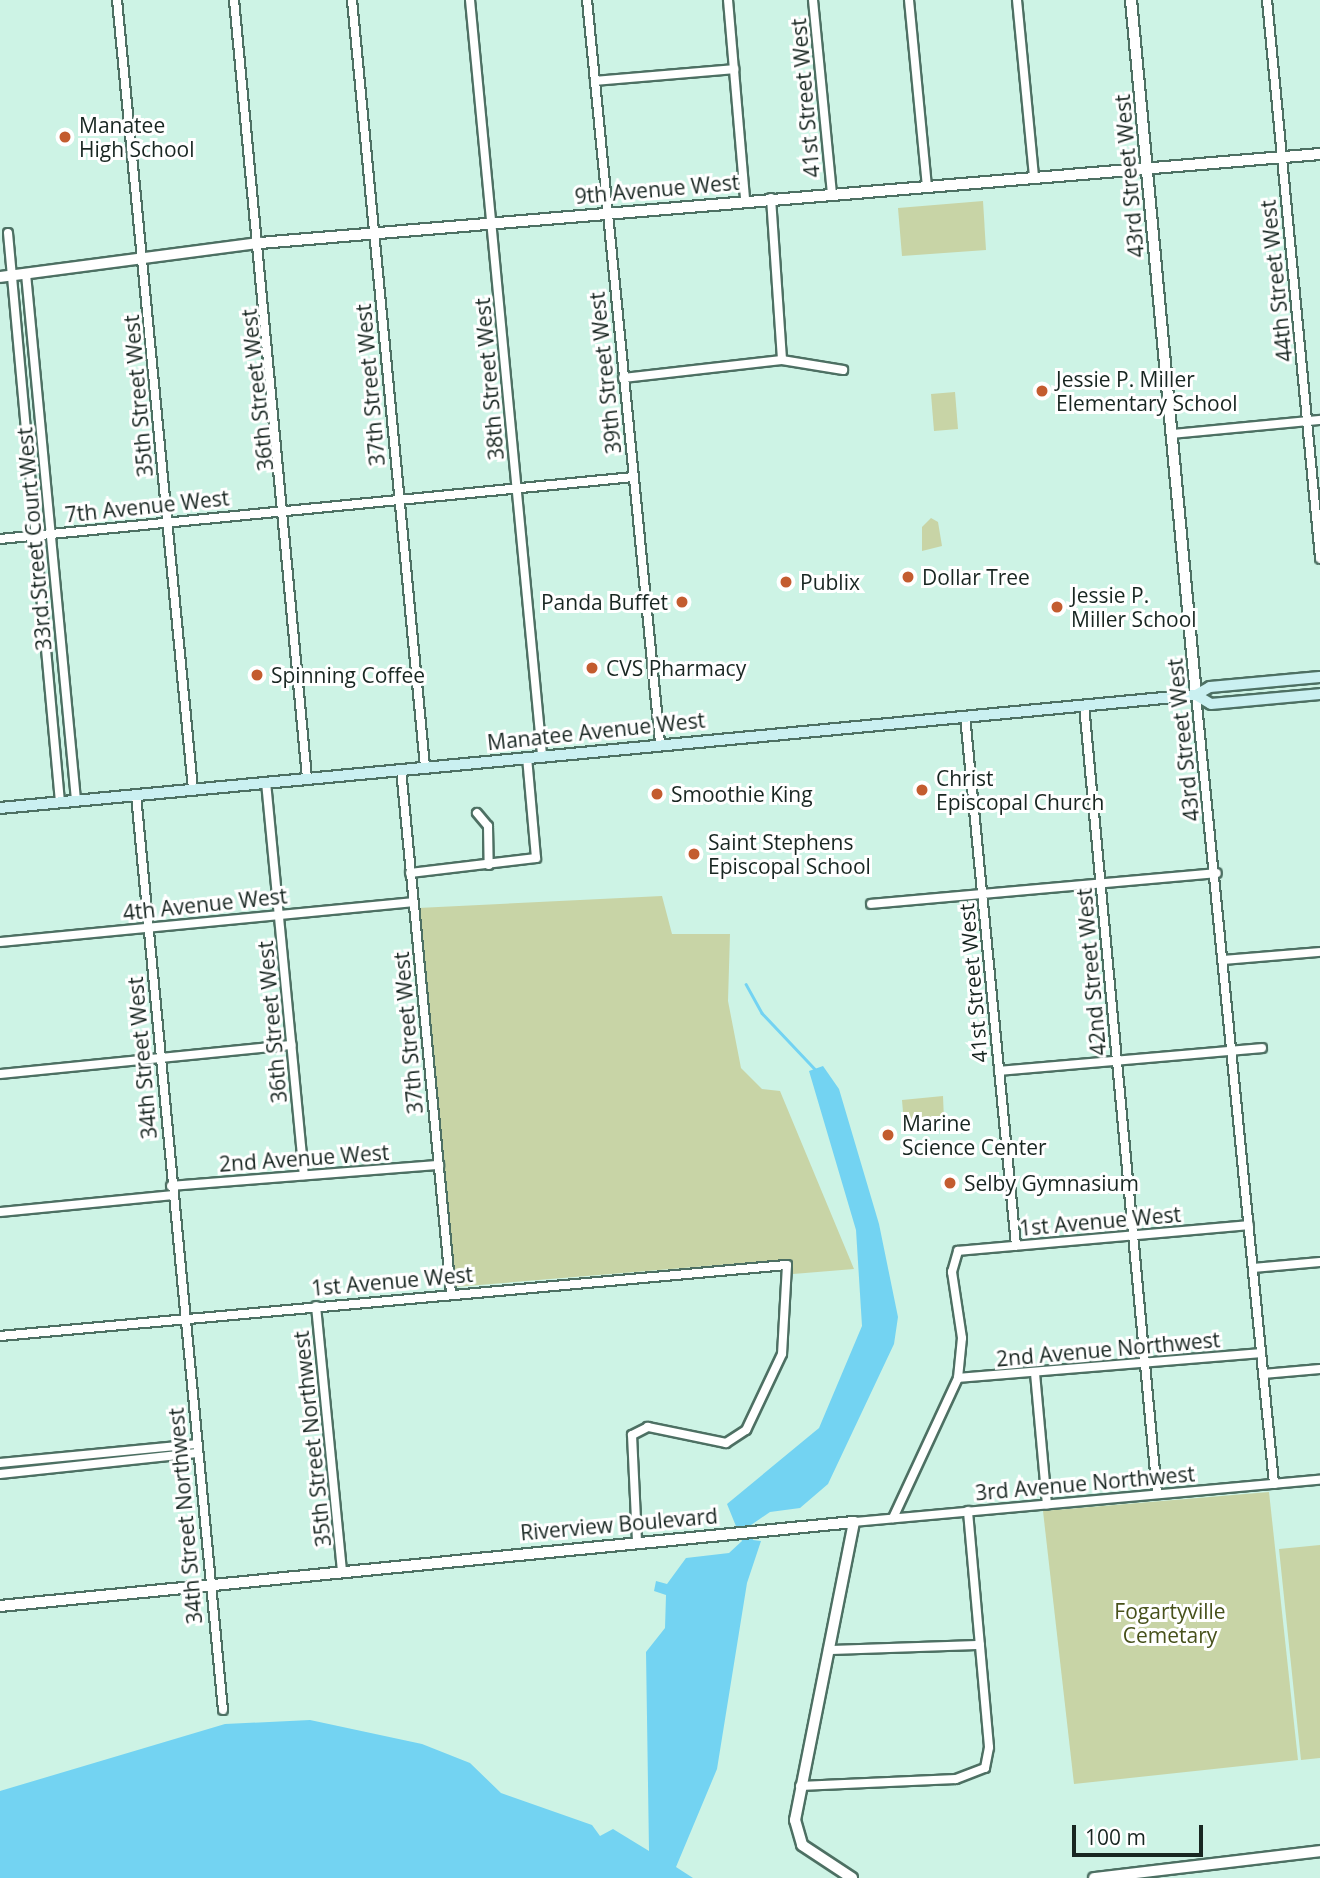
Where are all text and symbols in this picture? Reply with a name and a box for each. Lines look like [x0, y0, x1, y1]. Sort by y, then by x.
street label: 41st Street West [785, 17, 825, 179]
street label: 43rd Street West [1109, 93, 1149, 259]
place label: Manatee High School [79, 112, 195, 162]
marker: Manatee High School [57, 129, 73, 145]
street label: 9th Avenue West [574, 169, 740, 209]
street label: 44th Street West [1255, 199, 1297, 363]
street label: 39th Street West [584, 291, 626, 455]
street label: 38th Street West [469, 297, 509, 461]
street label: 37th Street West [350, 303, 390, 467]
street label: 36th Street West [236, 308, 278, 472]
street label: 35th Street West [118, 314, 158, 478]
place label: Jessie P. Miller Elementary School [1056, 366, 1238, 416]
marker: Jessie P. Miller Elementary School [1034, 383, 1050, 399]
street label: 33rd Street Court West [12, 426, 56, 652]
street label: 7th Avenue West [64, 485, 230, 527]
place label: Dollar Tree [922, 564, 1030, 590]
place label: Publix [800, 569, 860, 595]
marker: Dollar Tree [900, 569, 916, 585]
marker: Publix [778, 574, 794, 590]
place label: Jessie P. Miller School [1071, 582, 1197, 632]
place label: Panda Buffet [541, 589, 668, 615]
marker: Panda Buffet [674, 594, 690, 610]
marker: Jessie P. Miller School [1049, 599, 1065, 615]
place label: CVS Pharmacy [606, 655, 746, 681]
street label: 43rd Street West [1162, 657, 1204, 823]
marker: CVS Pharmacy [584, 660, 600, 676]
place label: Spinning Coffee [271, 662, 425, 688]
marker: Spinning Coffee [249, 667, 265, 683]
street label: Manatee Avenue West [486, 707, 706, 755]
place label: Christ Episcopal Church [936, 765, 1104, 815]
place label: Smoothie King [671, 781, 813, 807]
marker: Christ Episcopal Church [914, 782, 930, 798]
marker: Smoothie King [649, 786, 665, 802]
place label: Saint Stephens Episcopal School [708, 829, 871, 879]
marker: Saint Stephens Episcopal School [686, 846, 702, 862]
street label: 4th Avenue West [122, 883, 288, 925]
street label: 42nd Street West [1071, 887, 1111, 1057]
street label: 41st Street West [953, 902, 993, 1064]
street label: 36th Street West [252, 940, 292, 1104]
street label: 37th Street West [388, 951, 428, 1115]
street label: 34th Street West [122, 976, 162, 1140]
place label: Marine Science Center [902, 1110, 1047, 1160]
marker: Marine Science Center [880, 1127, 896, 1143]
street label: 2nd Avenue West [218, 1139, 390, 1177]
place label: Selby Gymnasium [964, 1170, 1139, 1196]
marker: Selby Gymnasium [942, 1175, 958, 1191]
street label: 1st Avenue West [1018, 1201, 1182, 1241]
street label: 1st Avenue West [310, 1261, 474, 1301]
street label: 2nd Avenue Northwest [995, 1327, 1221, 1371]
street label: 35th Street Northwest [288, 1330, 336, 1548]
street label: 34th Street Northwest [163, 1407, 207, 1625]
street label: 3rd Avenue Northwest [974, 1461, 1196, 1505]
street label: Riverview Boulevard [519, 1503, 719, 1545]
park label: Fogartyville Cemetary [1114, 1598, 1226, 1648]
scale bar [1075, 1812, 1206, 1856]
text: 100 m [1085, 1823, 1146, 1851]

